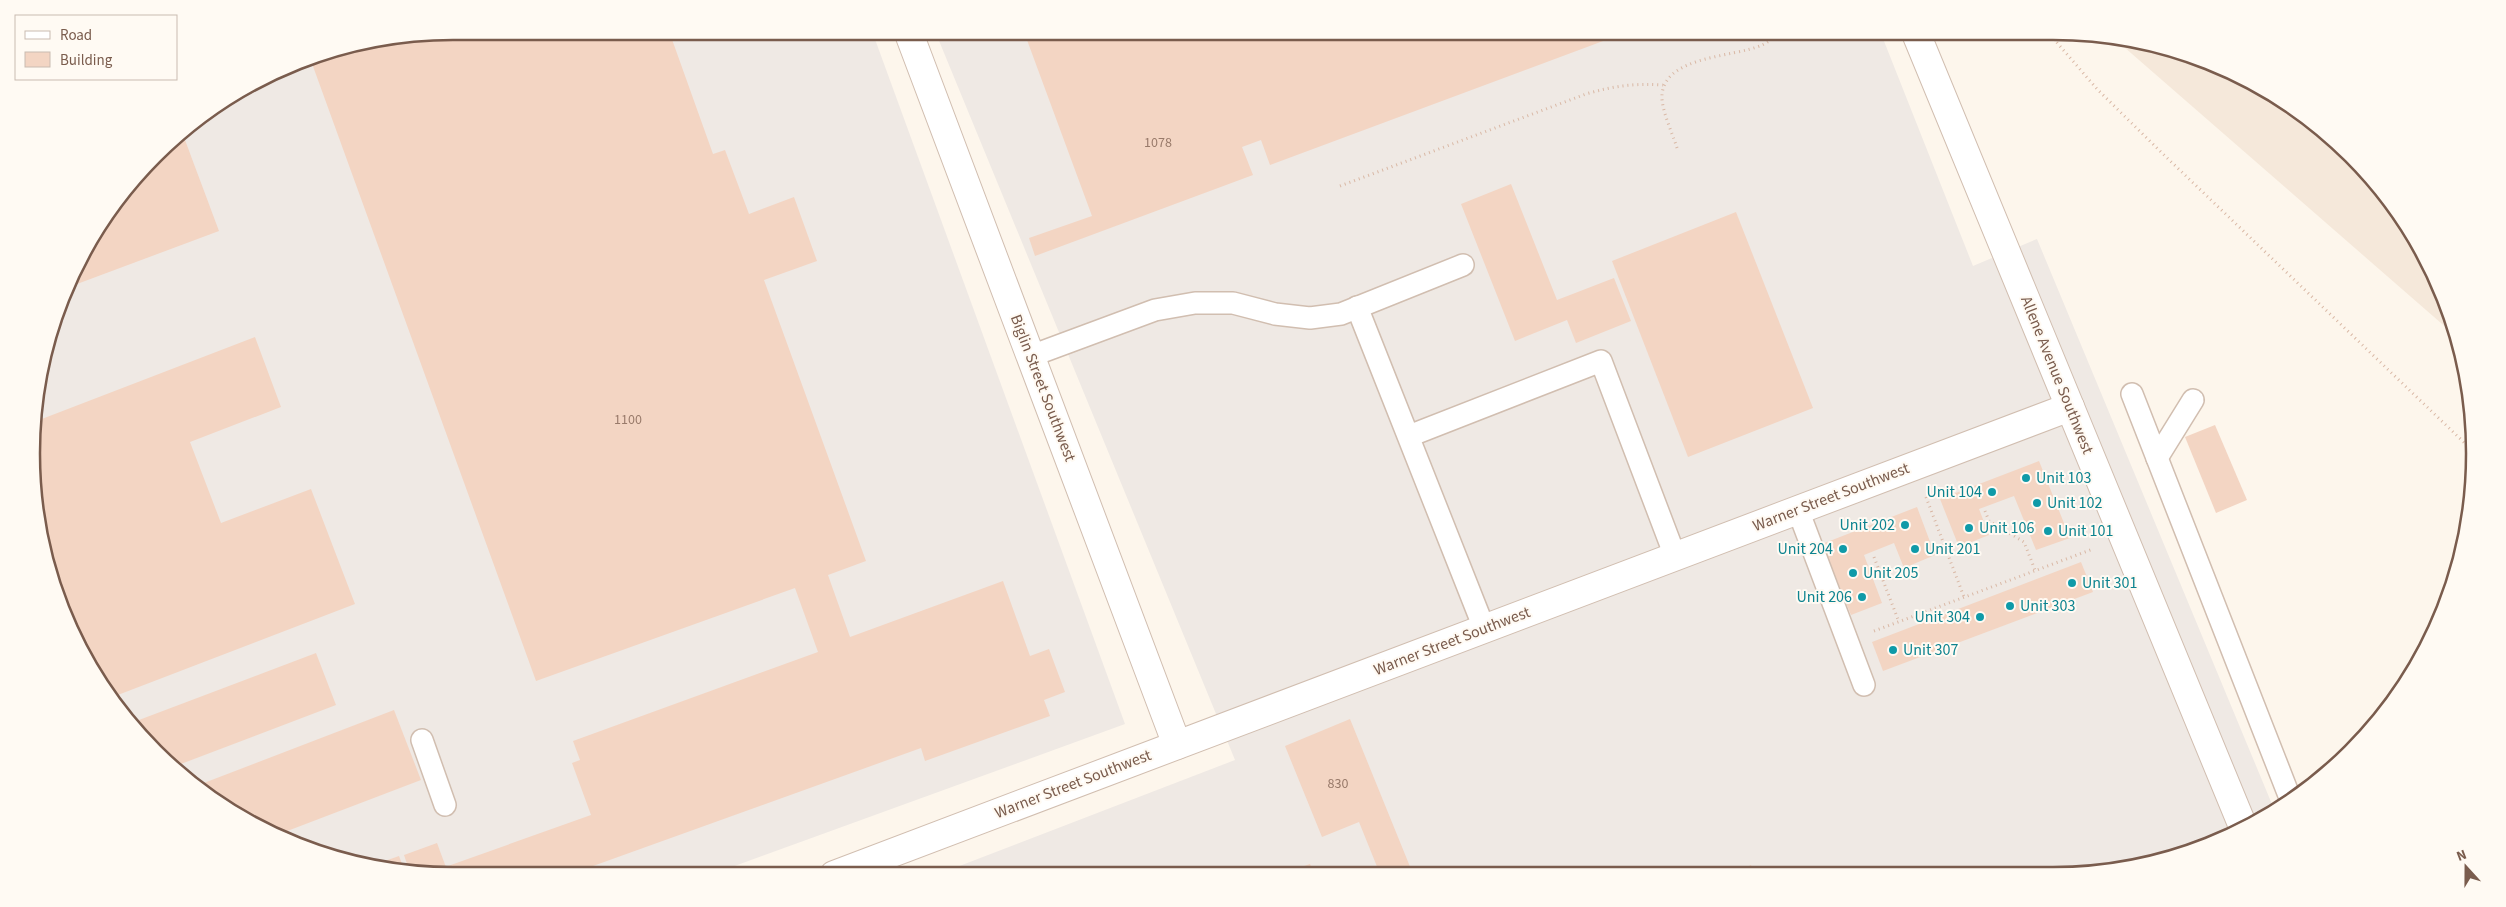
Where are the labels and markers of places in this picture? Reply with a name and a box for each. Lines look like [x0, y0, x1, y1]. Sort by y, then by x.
place label: Unit 103 [2036, 467, 2092, 489]
marker: Unit 103 [2020, 472, 2032, 484]
place label: Unit 104 [1927, 481, 1982, 503]
marker: Unit 104 [1986, 486, 1998, 498]
place label: Unit 102 [2047, 492, 2103, 514]
marker: Unit 102 [2031, 497, 2043, 509]
place label: Unit 202 [1840, 514, 1895, 536]
place label: Unit 106 [1979, 517, 2035, 539]
marker: Unit 202 [1899, 519, 1911, 531]
place label: Unit 101 [2058, 520, 2114, 542]
marker: Unit 106 [1963, 522, 1975, 534]
marker: Unit 101 [2042, 525, 2054, 537]
place label: Unit 204 [1778, 538, 1833, 560]
place label: Unit 201 [1925, 538, 1981, 560]
marker: Unit 204 [1837, 543, 1849, 555]
marker: Unit 201 [1909, 543, 1921, 555]
place label: Unit 205 [1863, 562, 1919, 584]
marker: Unit 205 [1847, 567, 1859, 579]
place label: Unit 301 [2082, 572, 2138, 594]
marker: Unit 301 [2066, 577, 2078, 589]
place label: Unit 206 [1797, 586, 1852, 608]
marker: Unit 206 [1856, 591, 1868, 603]
place label: Unit 303 [2020, 595, 2076, 617]
marker: Unit 303 [2004, 600, 2016, 612]
place label: Unit 304 [1915, 606, 1970, 628]
marker: Unit 304 [1974, 611, 1986, 623]
place label: Unit 307 [1903, 639, 1959, 661]
marker: Unit 307 [1887, 644, 1899, 656]

